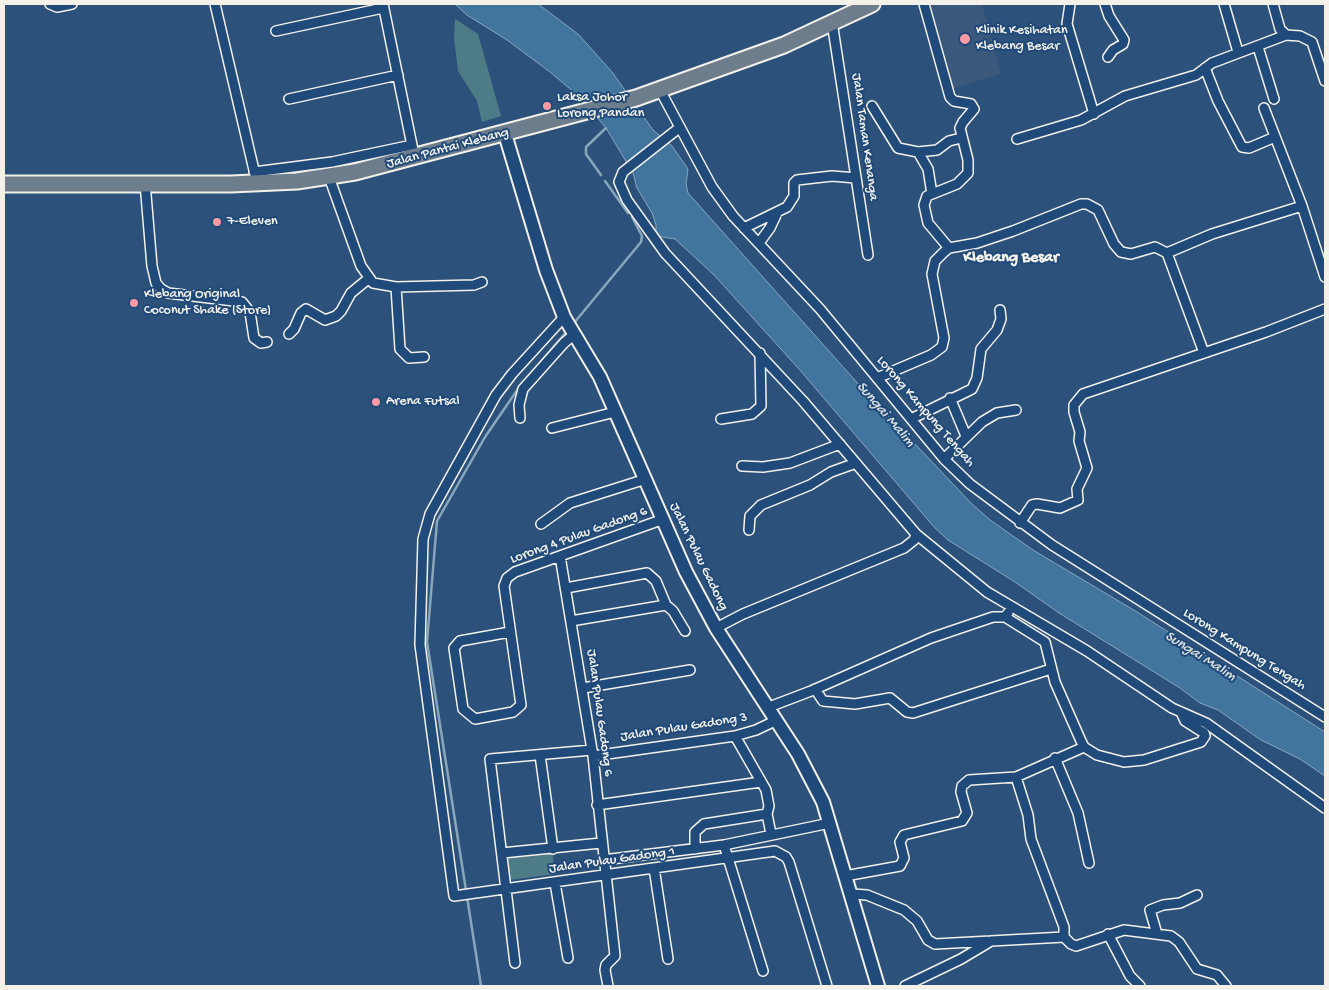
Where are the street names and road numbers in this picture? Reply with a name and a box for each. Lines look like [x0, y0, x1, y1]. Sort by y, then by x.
street label: Jalan Taman Kenanga [847, 72, 881, 202]
street label: Jalan Pantai Klebang [385, 125, 511, 173]
street label: Lorong Kampung Tengah [872, 353, 978, 471]
street label: Jalan Pulau Gadong [665, 500, 731, 614]
street label: Lorong 4 Pulau Gadong 6 [508, 503, 650, 569]
street label: Lorong Kampung Tengah [1179, 605, 1309, 695]
street label: Jalan Pulau Gadong 6 [582, 648, 616, 778]
street label: Jalan Pulau Gadong 3 [619, 710, 749, 746]
street label: Jalan Pulau Gadong 1 [548, 844, 676, 878]

